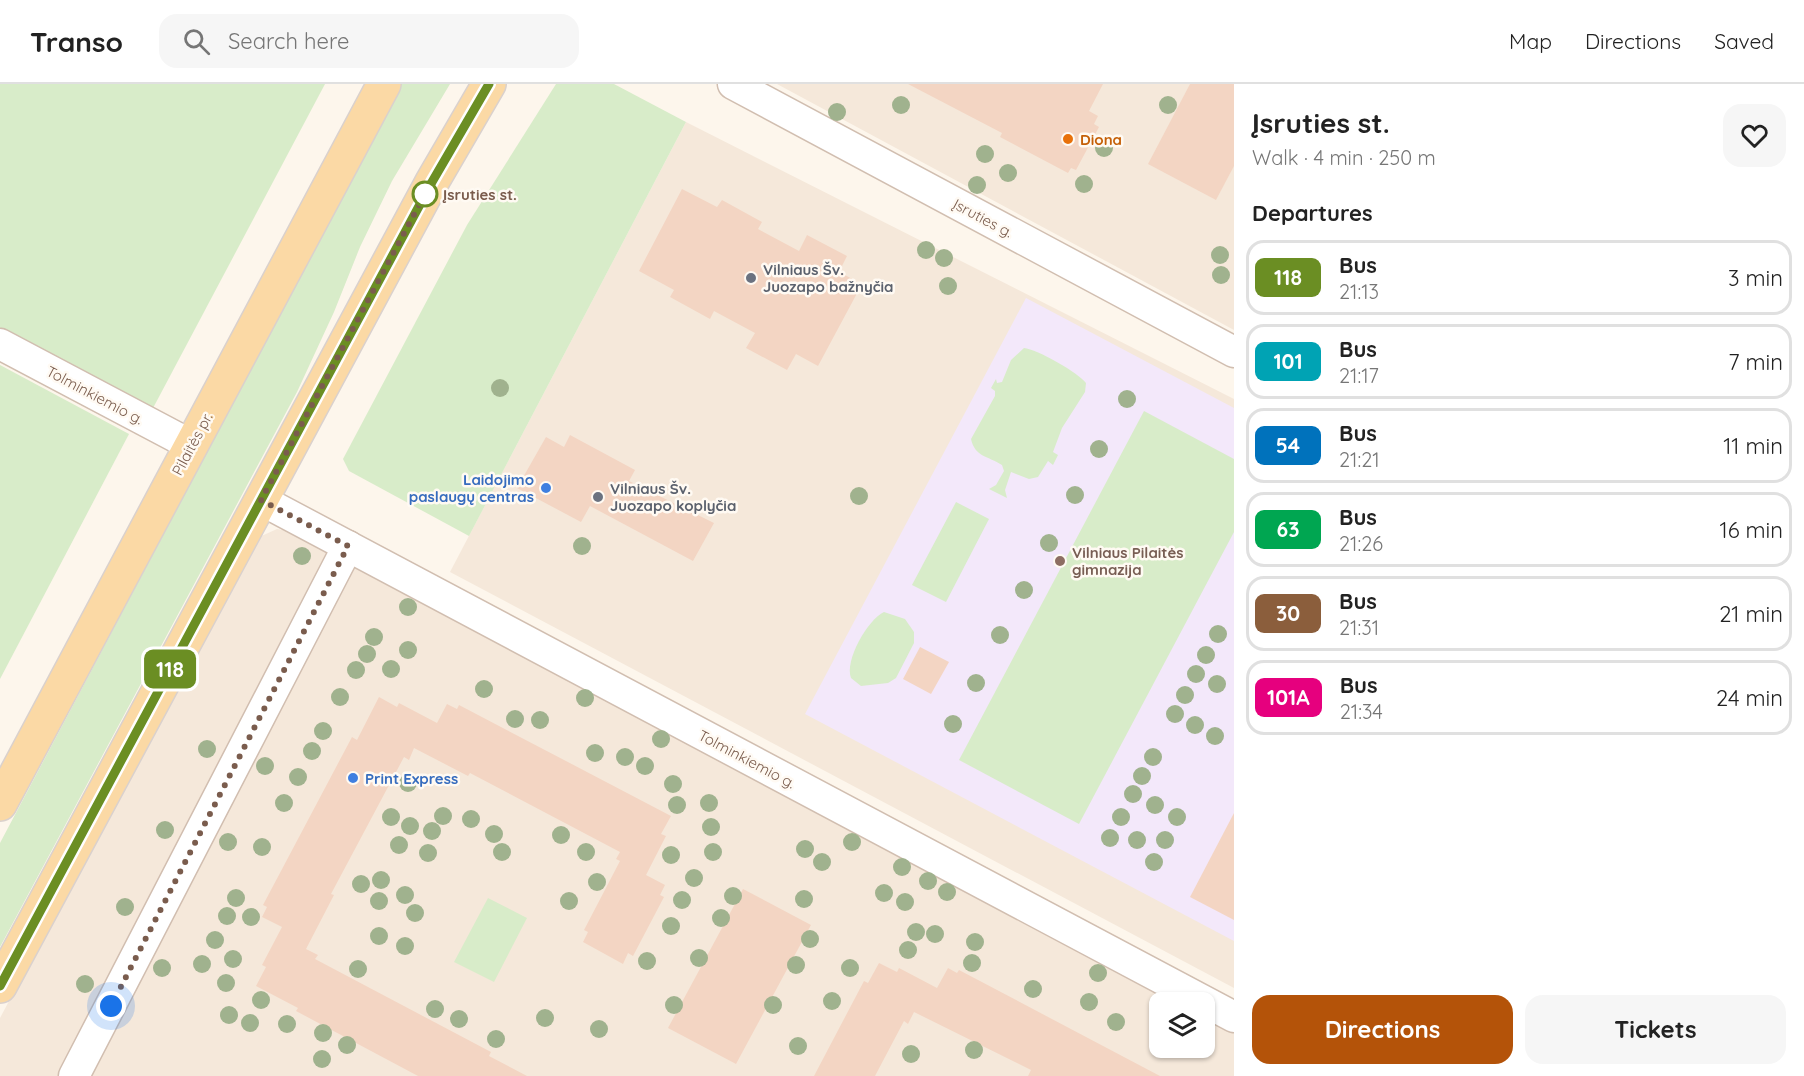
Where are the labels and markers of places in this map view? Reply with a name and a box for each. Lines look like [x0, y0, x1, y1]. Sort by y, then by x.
place label: Diona [1080, 130, 1122, 149]
marker: Diona [1061, 132, 1075, 146]
marker: Įsruties st. [412, 181, 438, 207]
place label: Įsruties st. [442, 185, 517, 204]
place label: Vilniaus Šv. Juozapo bažnyčia [763, 260, 894, 296]
marker: Vilniaus Šv. Juozapo bažnyčia [744, 271, 758, 285]
place label: Laidojimo paslaugų centras [409, 470, 534, 506]
place label: Vilniaus Šv. Juozapo koplyčia [610, 479, 736, 515]
marker: Laidojimo paslaugų centras [539, 481, 553, 495]
marker: Vilniaus Šv. Juozapo koplyčia [591, 490, 605, 504]
place label: Vilniaus Pilaitės gimnazija [1072, 543, 1183, 579]
marker: Vilniaus Pilaitės gimnazija [1053, 554, 1067, 568]
place label: Print Express [365, 769, 458, 788]
marker: Print Express [346, 771, 360, 785]

